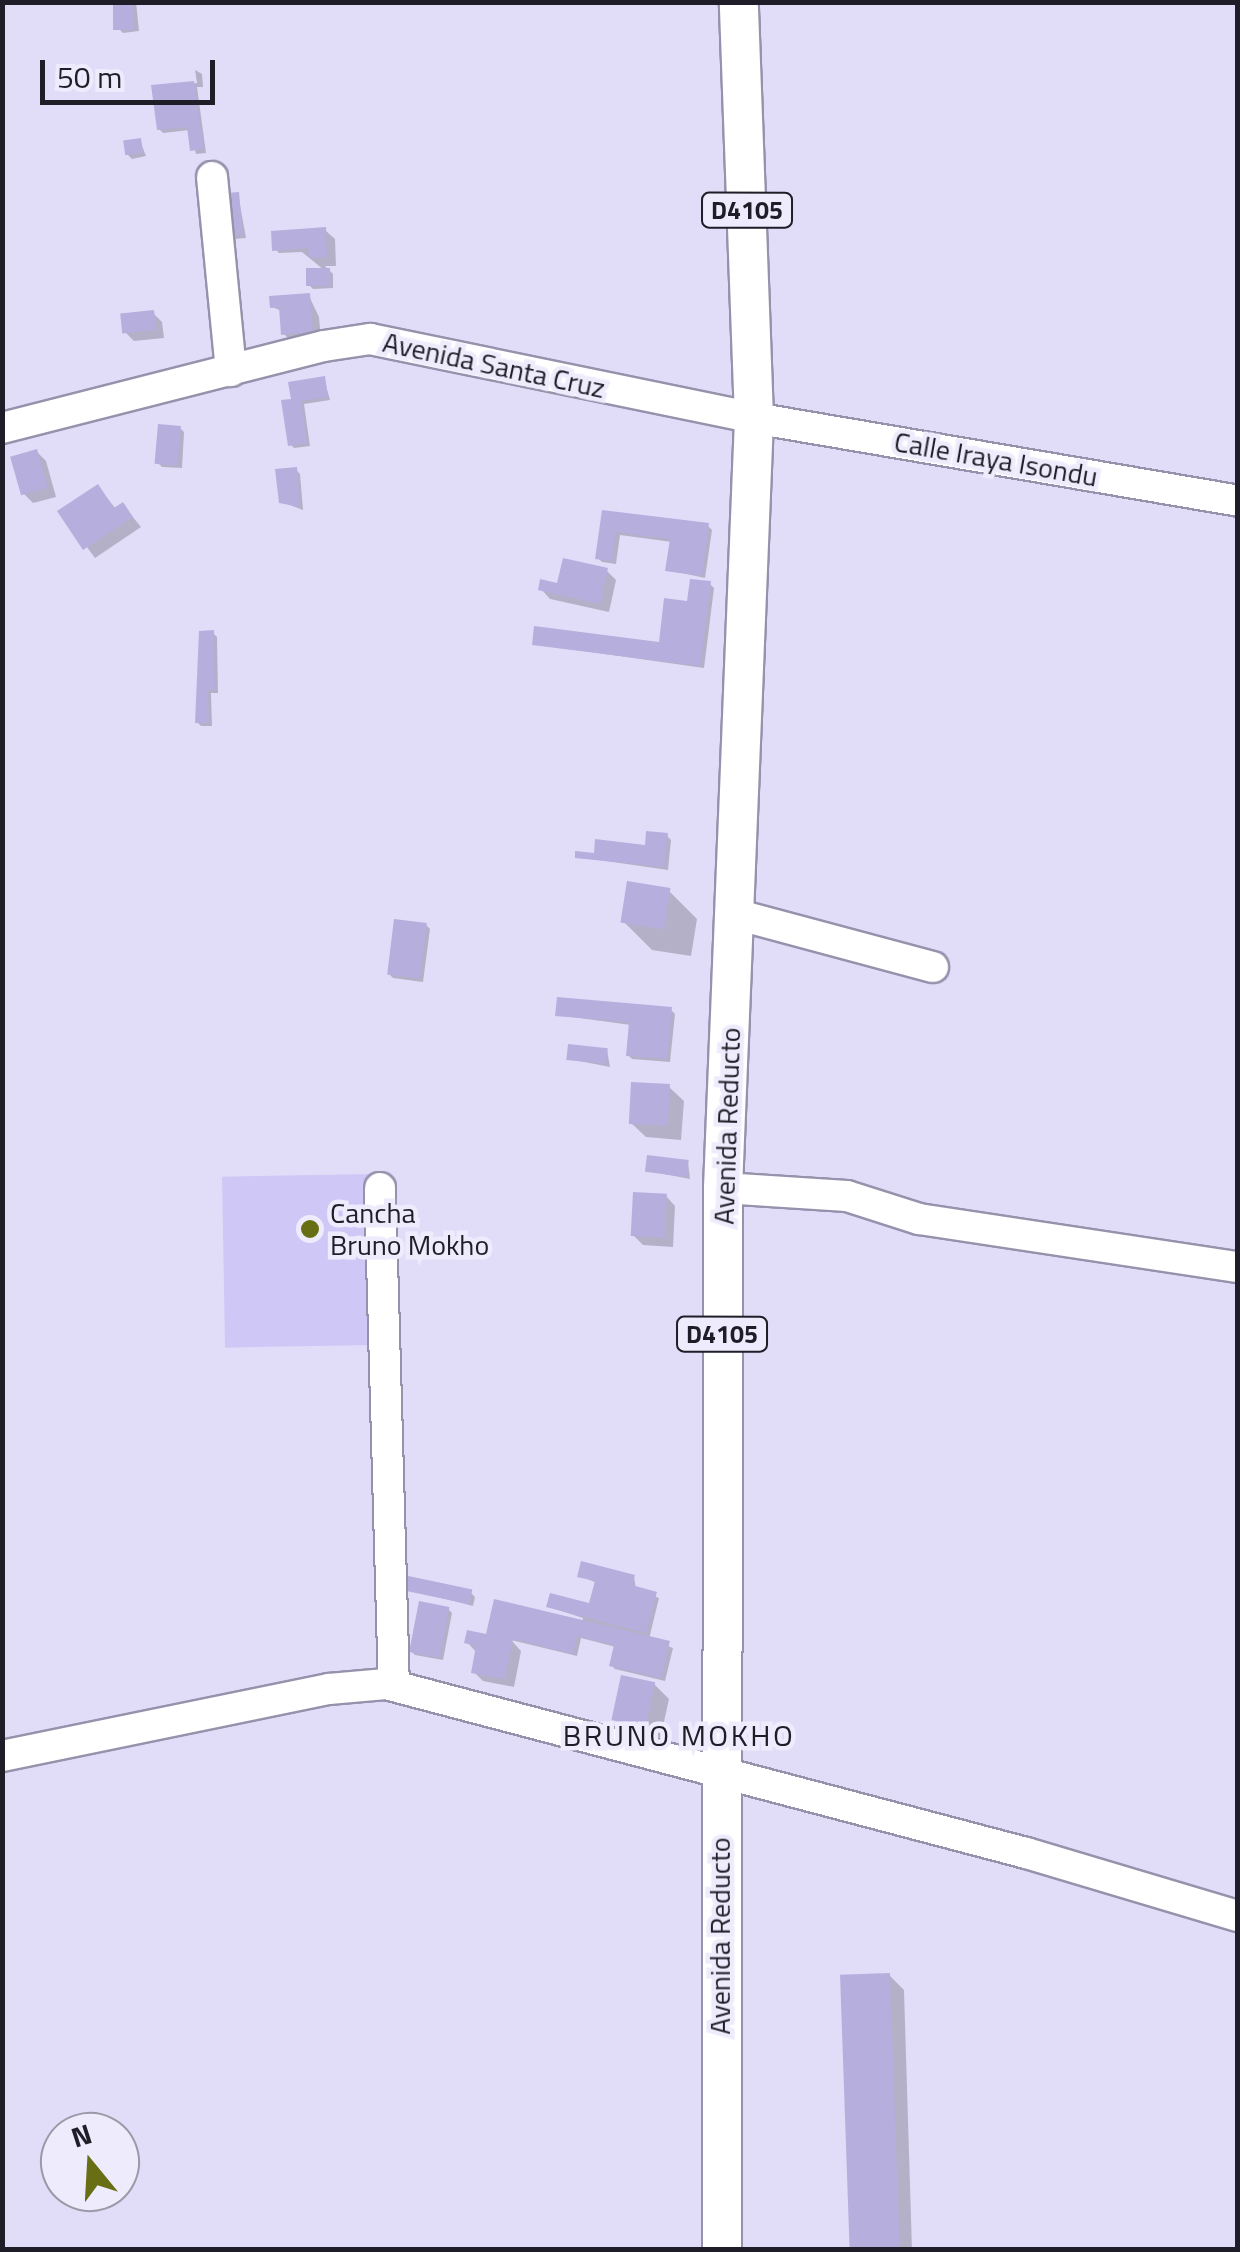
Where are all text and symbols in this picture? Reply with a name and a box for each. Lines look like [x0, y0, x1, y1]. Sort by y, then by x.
scale bar [45, 40, 220, 102]
text: 50 m [57, 54, 122, 100]
road number: D4105 [700, 190, 794, 230]
street label: Avenida Santa Cruz [380, 325, 608, 405]
street label: Calle Iraya Isondu [892, 425, 1100, 493]
street label: Avenida Reducto [707, 1027, 747, 1225]
place label: Cancha Bruno Mokho [330, 1196, 489, 1262]
marker: Cancha Bruno Mokho [299, 1218, 321, 1240]
road number: D4105 [674, 1314, 770, 1354]
district label: BRUNO MOKHO [563, 1717, 795, 1753]
street label: Avenida Reducto [703, 1837, 737, 2035]
text: N [65, 2111, 97, 2158]
north arrow [40, 2112, 140, 2212]

